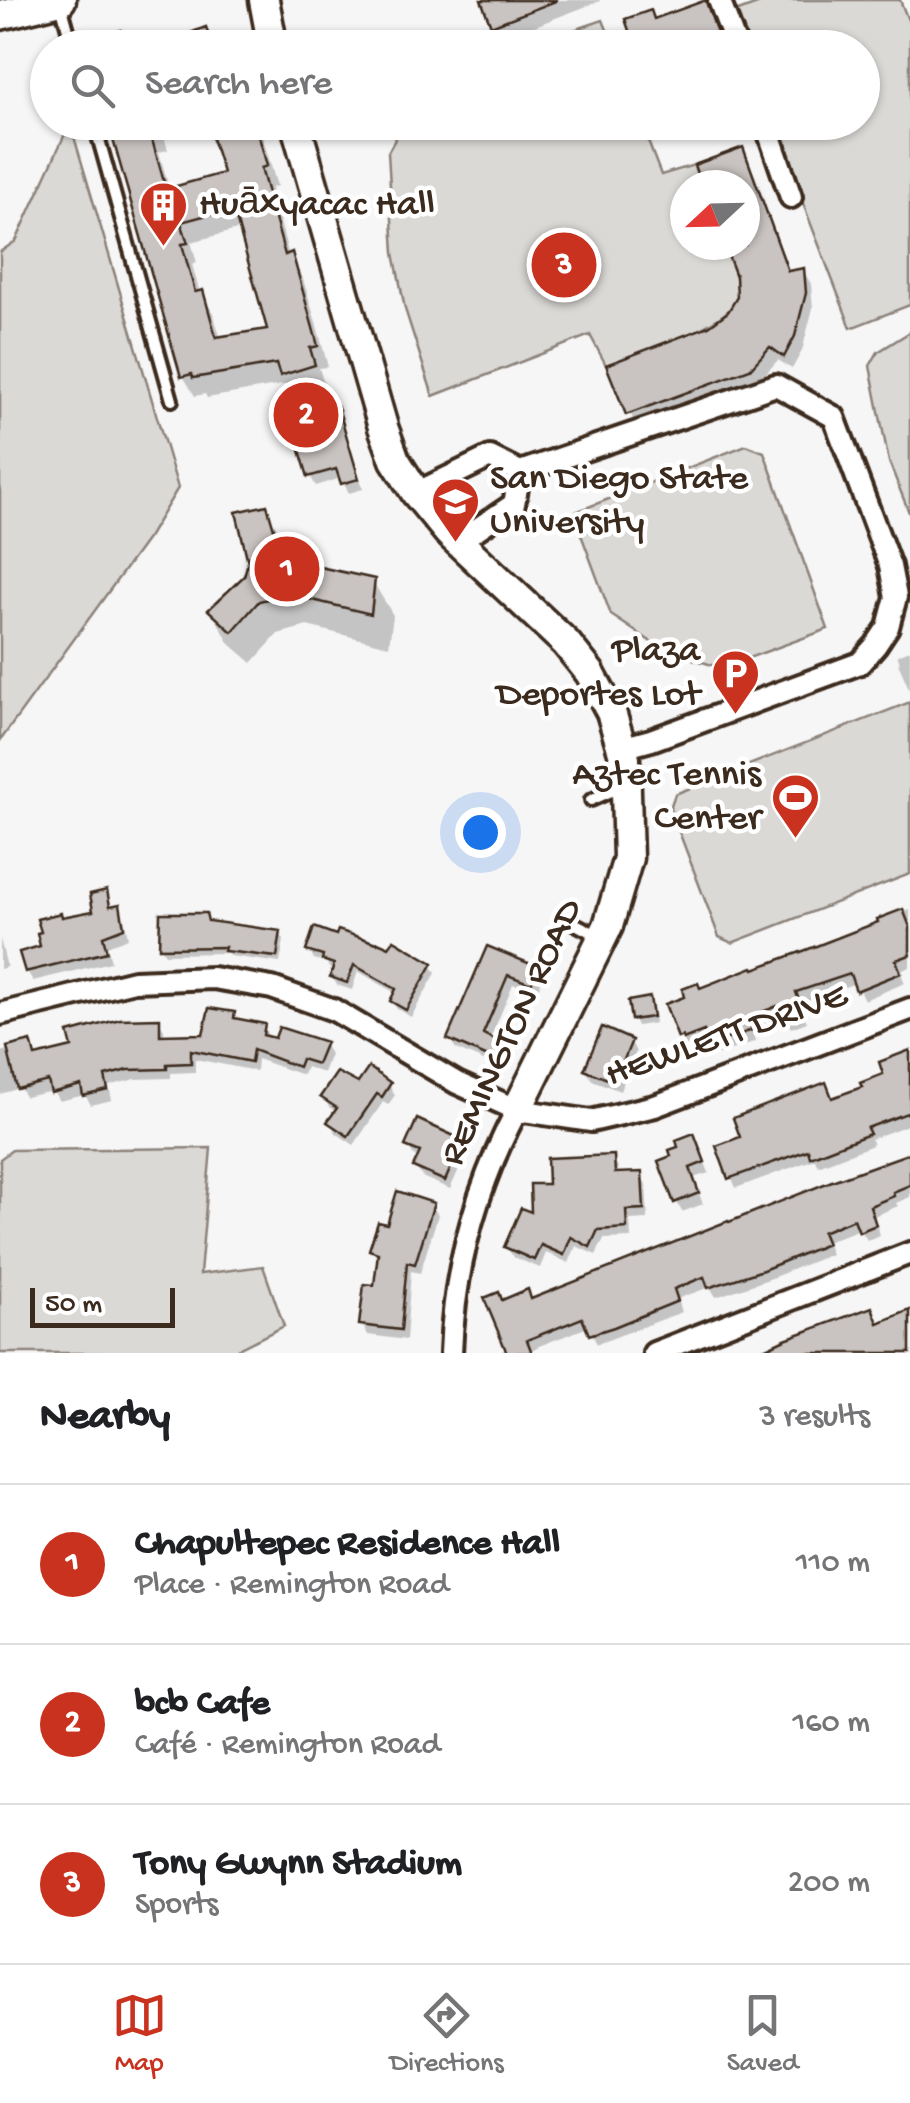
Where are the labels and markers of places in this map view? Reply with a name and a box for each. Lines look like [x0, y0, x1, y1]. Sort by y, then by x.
building icon: Huāxyacac Hall [138, 180, 190, 248]
place label: Huāxyacac Hall [199, 184, 435, 228]
pin: 3 [532, 228, 596, 302]
pin: 2 [274, 378, 338, 452]
place label: San Diego State University [490, 458, 748, 546]
school or university icon: San Diego State University [429, 476, 481, 544]
pin: 1 [254, 532, 320, 606]
place label: Plaza Deportes Lot [493, 630, 703, 718]
parking icon: Plaza Deportes Lot [709, 648, 761, 716]
place label: Aztec Tennis Center [572, 754, 765, 842]
sports icon: Aztec Tennis Center [770, 772, 822, 840]

